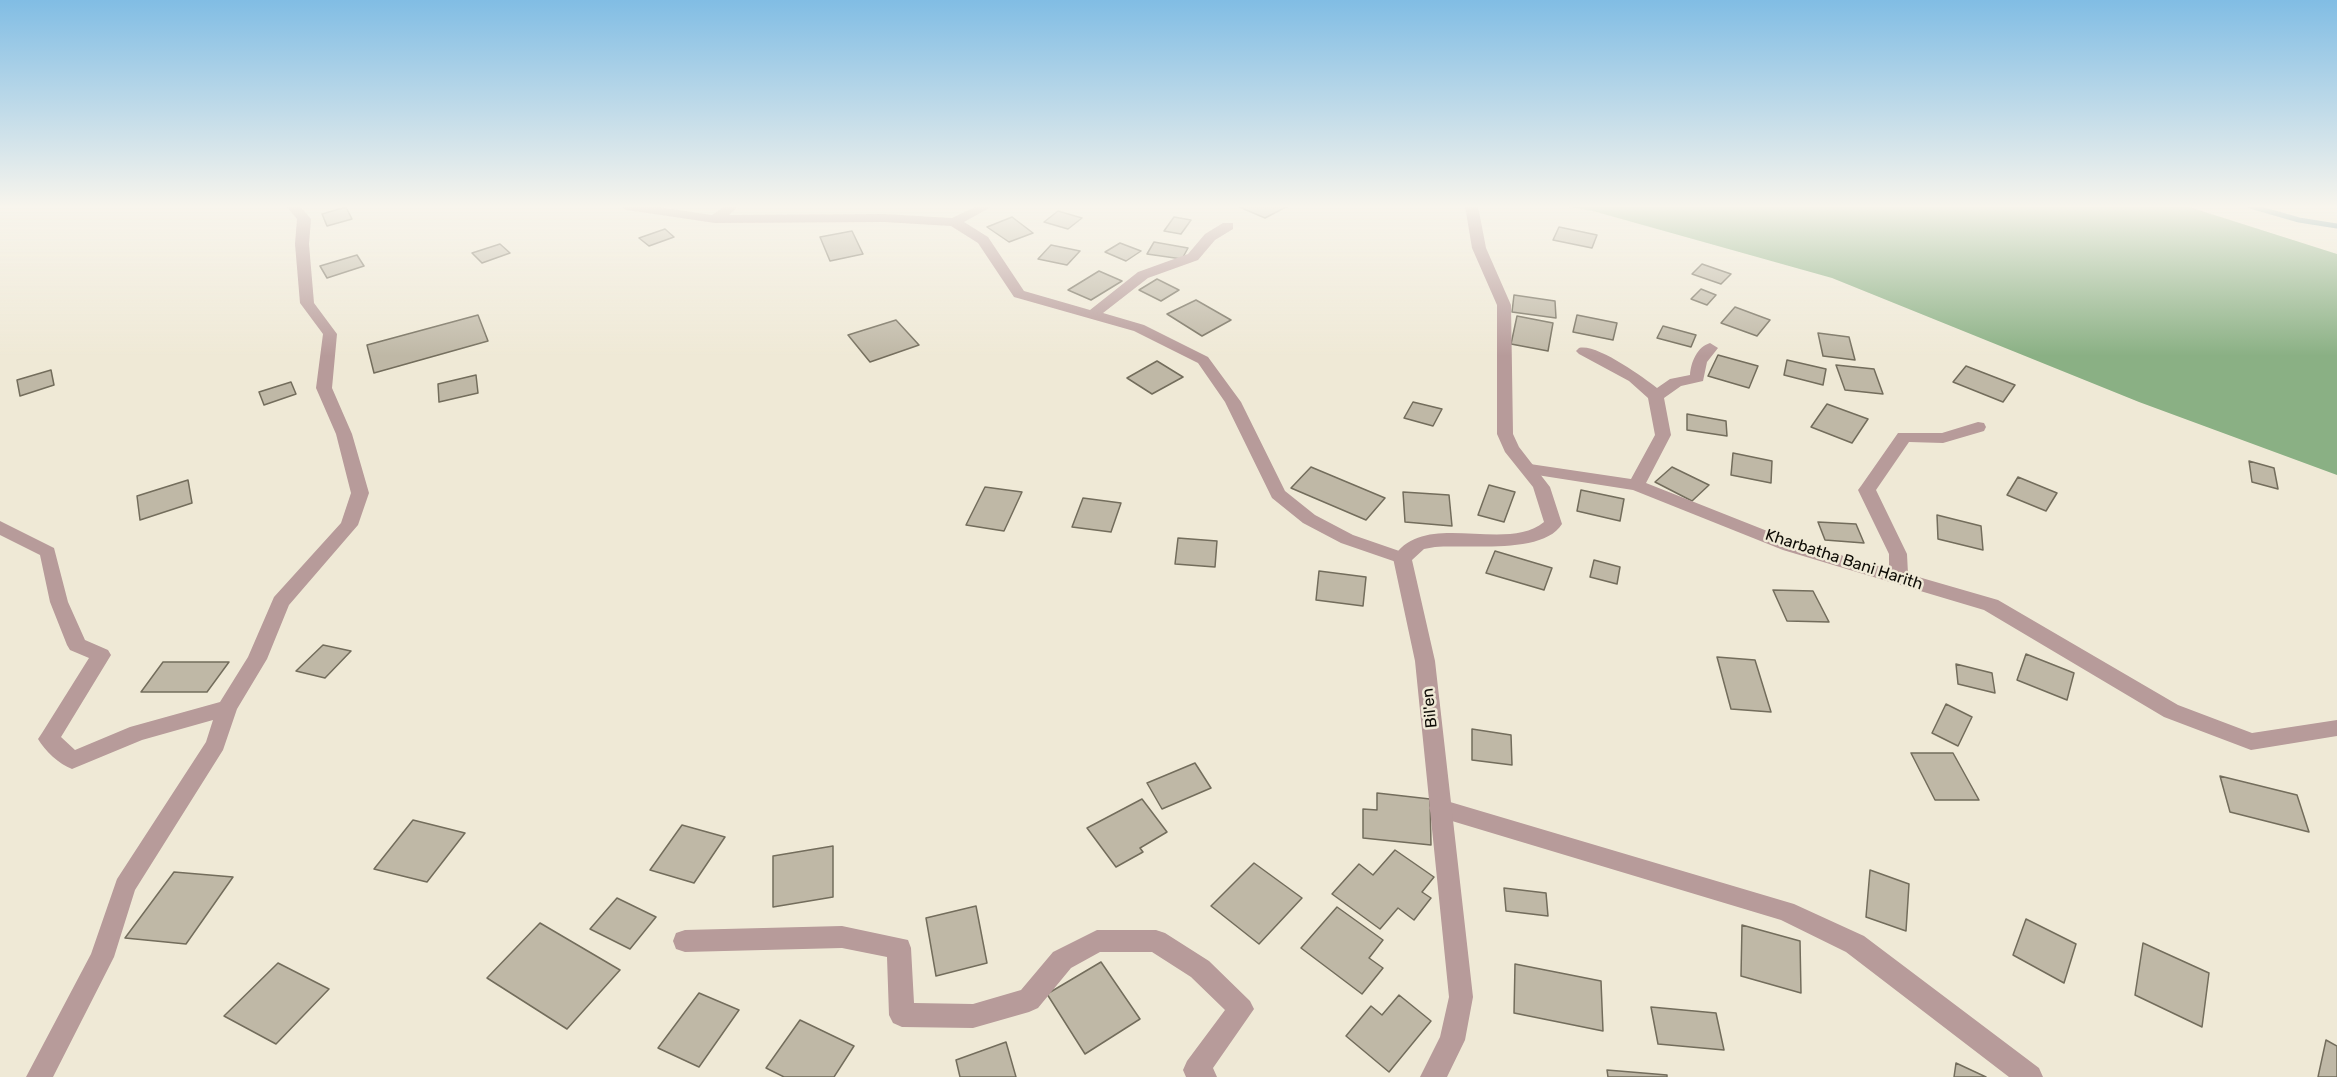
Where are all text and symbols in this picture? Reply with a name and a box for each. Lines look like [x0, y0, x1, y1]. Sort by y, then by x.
street label: Kharbatha Bani Harith [1763, 525, 1925, 595]
street label: Bil'en [1418, 687, 1442, 729]

